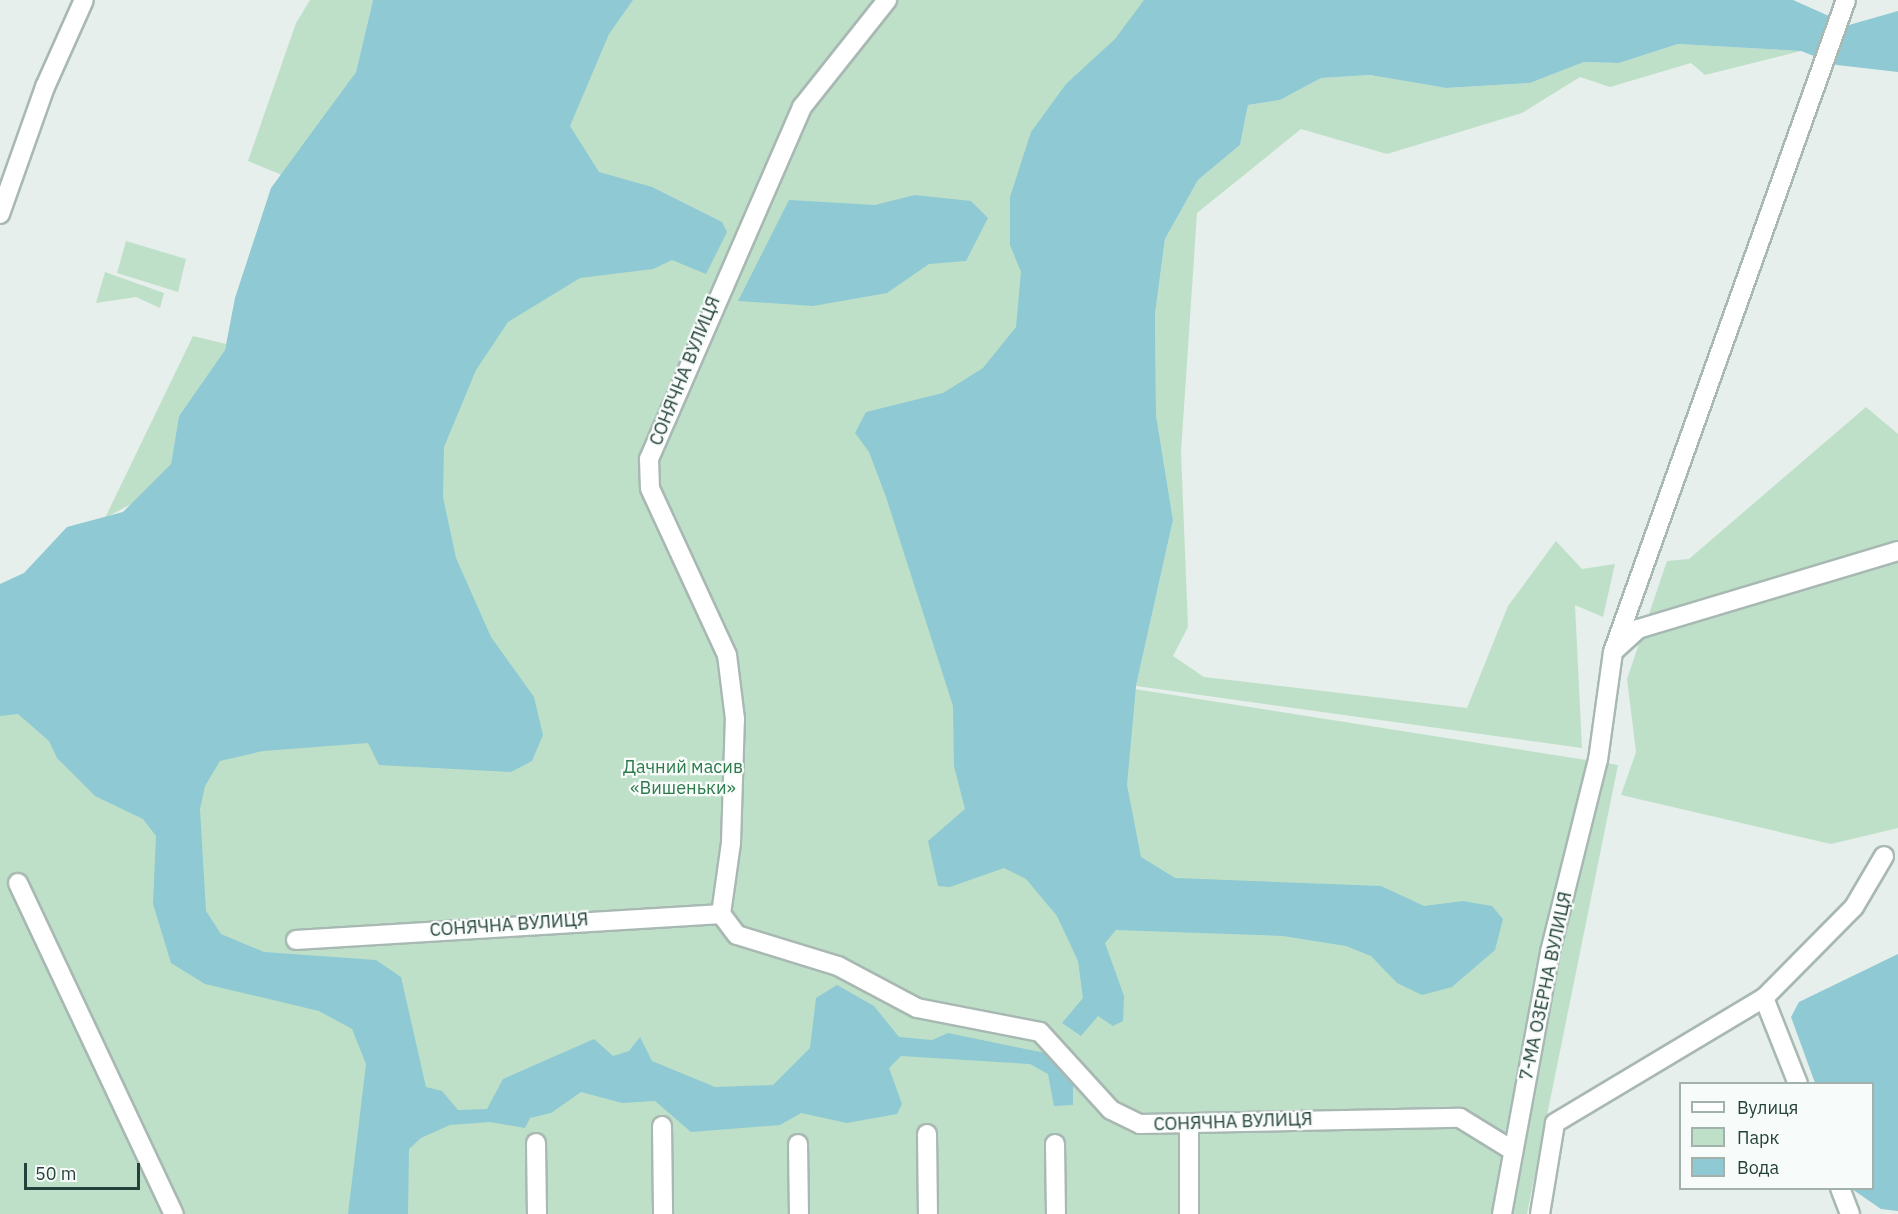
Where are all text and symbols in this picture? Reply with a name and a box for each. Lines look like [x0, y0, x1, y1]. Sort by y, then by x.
street label: СОНЯЧНА ВУЛИЦЯ [645, 293, 725, 449]
park label: Дачний масив «Вишеньки» [623, 757, 743, 800]
street label: 7-МА ОЗЕРНА ВУЛИЦЯ [1515, 890, 1577, 1082]
street label: СОНЯЧНА ВУЛИЦЯ [429, 909, 589, 941]
legend [1679, 1082, 1874, 1190]
text: Вулиця [1737, 1096, 1798, 1119]
street label: СОНЯЧНА ВУЛИЦЯ [1153, 1108, 1313, 1136]
text: Парк [1737, 1126, 1779, 1149]
scale bar [27, 1151, 142, 1189]
text: Вода [1737, 1156, 1779, 1179]
text: 50 m [35, 1162, 77, 1185]

